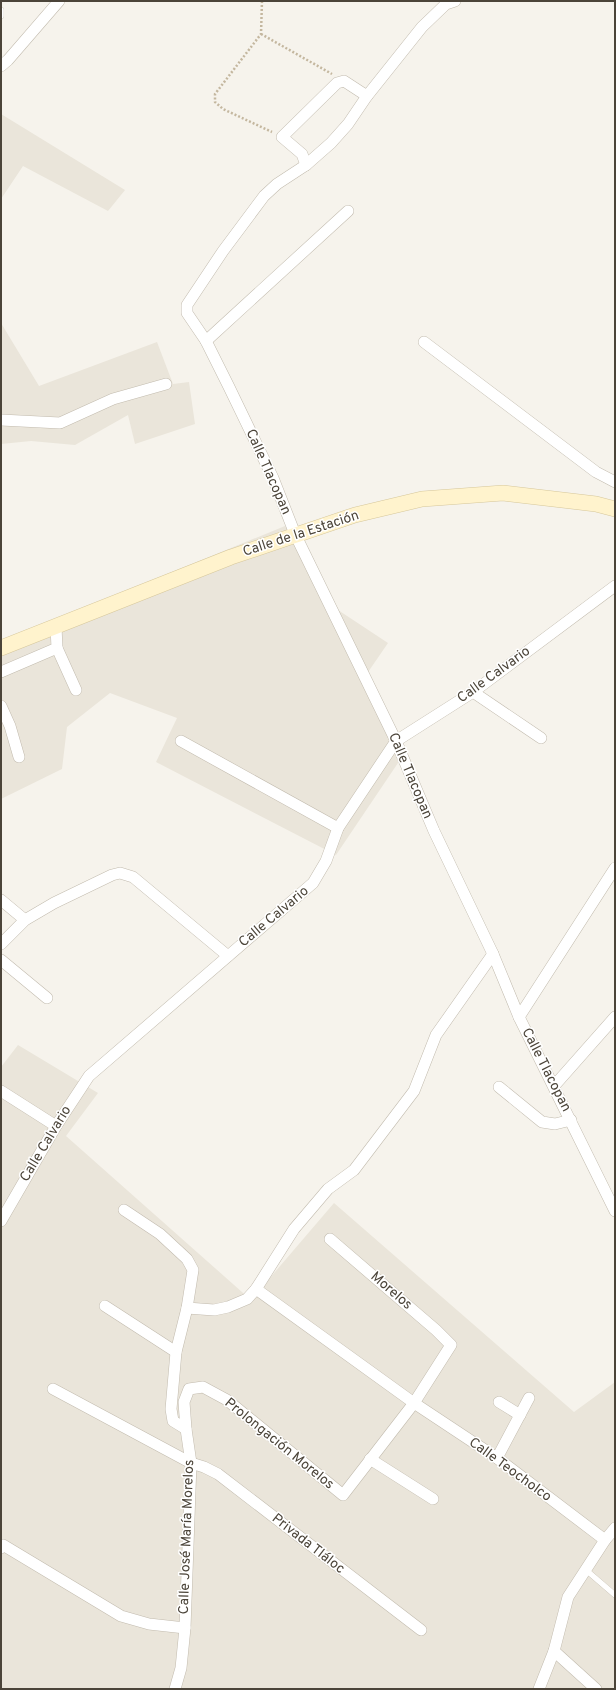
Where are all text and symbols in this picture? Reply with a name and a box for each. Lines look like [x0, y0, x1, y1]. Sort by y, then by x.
street label: Calle Tlacopan [242, 427, 294, 517]
street label: Calle de la Estación [241, 507, 361, 561]
street label: Calle Calvario [454, 643, 534, 707]
street label: Calle Tlacopan [384, 730, 436, 822]
street label: Calle Calvario [236, 883, 312, 951]
street label: Calle Tlacopan [518, 1025, 574, 1115]
street label: Calle Calvario [17, 1103, 75, 1185]
street label: Morelos [367, 1268, 415, 1314]
street label: Prolongación Morelos [221, 1395, 337, 1493]
street label: Calle Teocholco [465, 1434, 555, 1506]
street label: Calle José María Morelos [176, 1459, 198, 1615]
street label: Privada Tláloc [268, 1510, 348, 1578]

